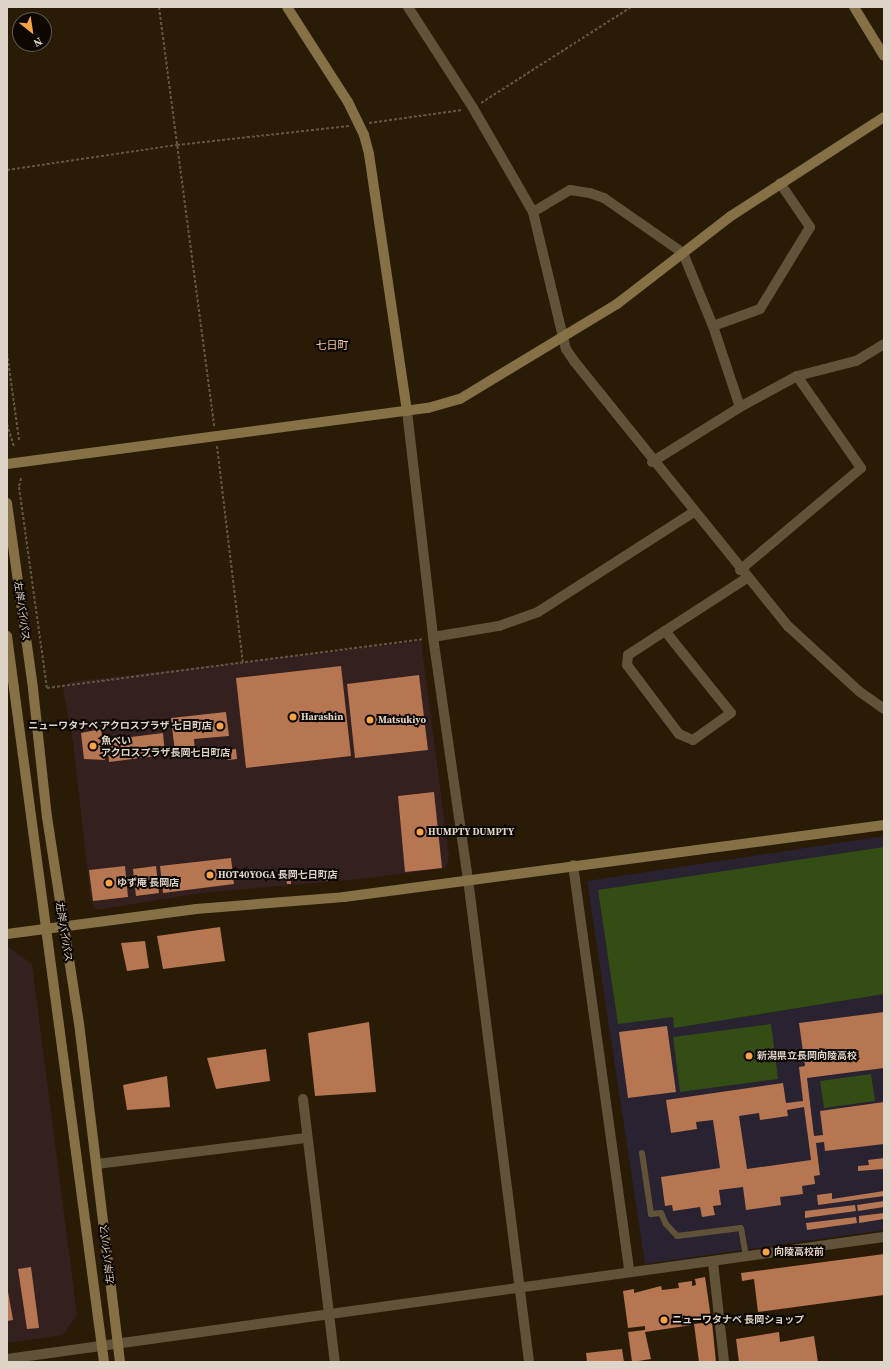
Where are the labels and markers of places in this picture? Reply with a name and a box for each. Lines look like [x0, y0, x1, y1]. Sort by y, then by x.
place label: Harashin [301, 711, 343, 723]
marker: Harashin [288, 712, 298, 722]
place label: Matsukiyo [378, 714, 426, 726]
marker: Matsukiyo [365, 715, 375, 725]
place label: ニューワタナベ アクロスプラザ 七日町店 [28, 720, 212, 732]
marker: ニューワタナベ アクロスプラザ 七日町店 [215, 721, 225, 731]
place label: 魚べい アクロスプラザ長岡七日町店 [101, 734, 231, 758]
marker: 魚べい アクロスプラザ長岡七日町店 [88, 741, 98, 751]
place label: HUMPTY DUMPTY [428, 826, 514, 838]
marker: HUMPTY DUMPTY [415, 827, 425, 837]
place label: HOT40YOGA 長岡七日町店 [218, 869, 338, 881]
marker: HOT40YOGA 長岡七日町店 [205, 870, 215, 880]
place label: ゆず庵 長岡店 [117, 877, 179, 889]
marker: ゆず庵 長岡店 [104, 878, 114, 888]
place label: 新潟県立長岡向陵高校 [757, 1050, 857, 1062]
marker: 新潟県立長岡向陵高校 [744, 1051, 754, 1061]
place label: 向陵高校前 [774, 1246, 824, 1258]
marker: 向陵高校前 [761, 1247, 771, 1257]
place label: ニューワタナベ 長岡ショップ [672, 1314, 804, 1326]
marker: ニューワタナベ 長岡ショップ [659, 1315, 669, 1325]

